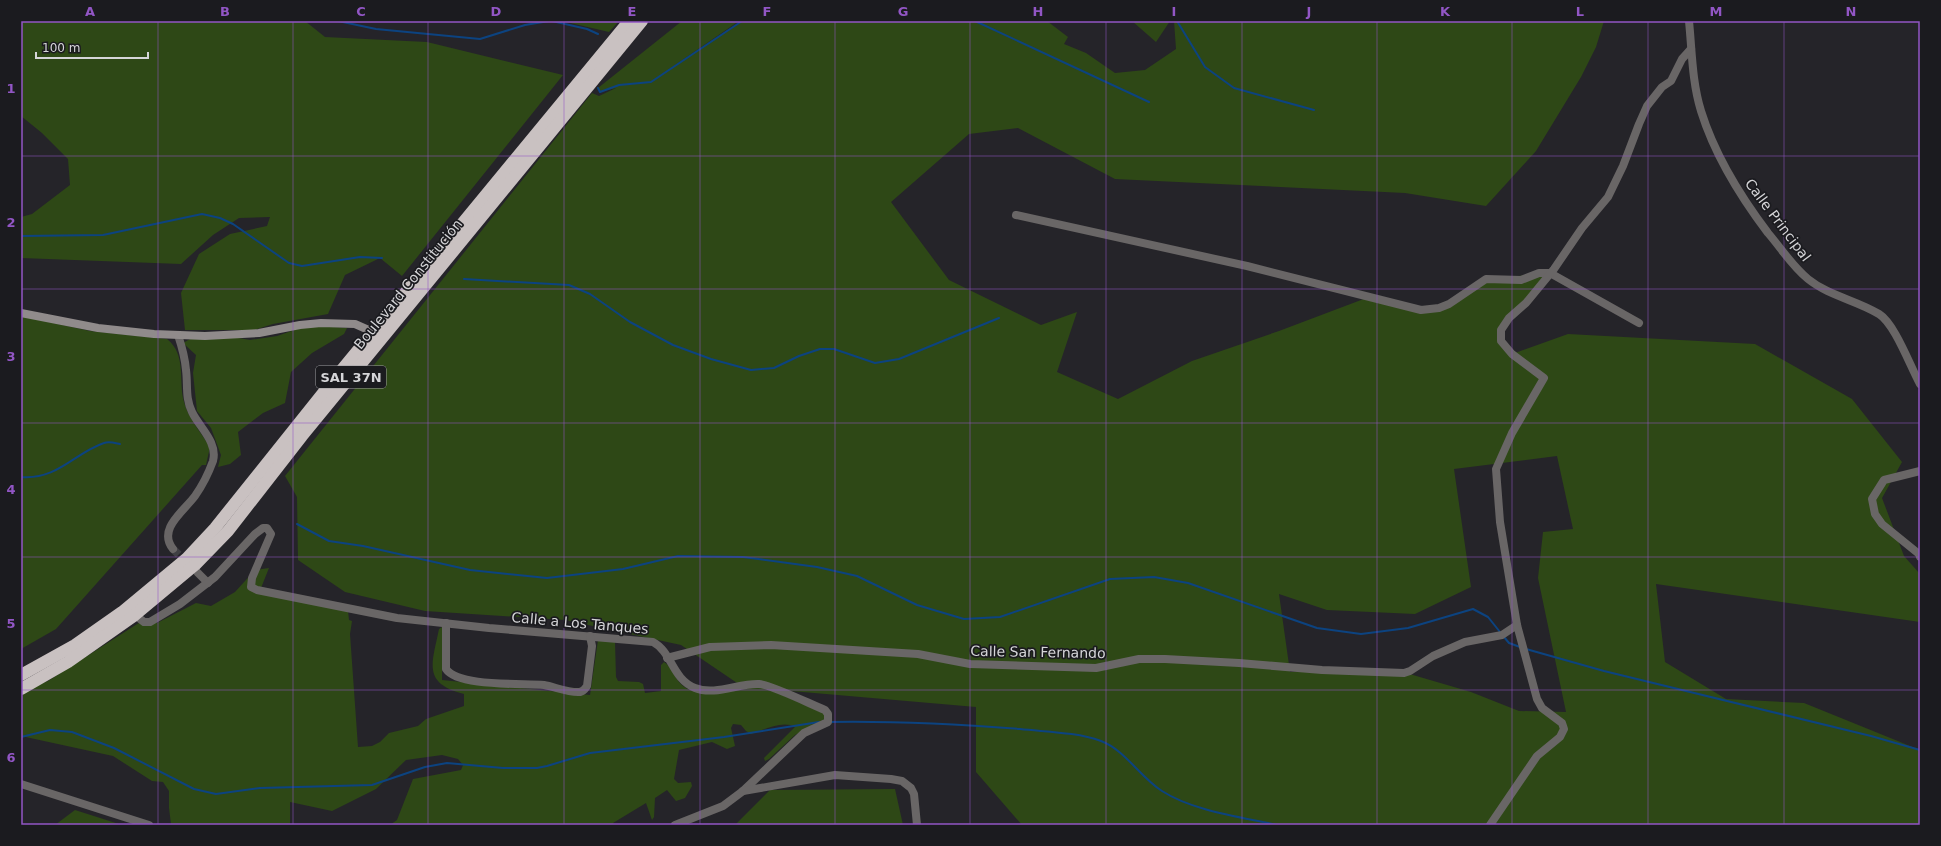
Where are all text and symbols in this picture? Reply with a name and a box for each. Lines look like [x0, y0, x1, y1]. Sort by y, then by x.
text: A [85, 4, 95, 19]
text: B [220, 4, 230, 19]
text: C [356, 4, 366, 19]
text: D [491, 4, 502, 19]
text: E [628, 4, 636, 19]
text: F [763, 4, 771, 19]
text: G [898, 4, 908, 19]
text: H [1033, 4, 1043, 19]
text: I [1172, 4, 1176, 19]
text: J [1306, 4, 1311, 19]
text: K [1440, 4, 1451, 19]
text: L [1576, 4, 1584, 19]
text: M [1710, 4, 1722, 19]
text: N [1846, 4, 1856, 19]
scale bar [36, 34, 148, 60]
text: 100 m [42, 41, 80, 55]
text: 1 [6, 81, 16, 96]
street label: Calle Principal [1742, 176, 1814, 264]
text: 2 [6, 215, 16, 230]
street label: Boulevard Constitución [351, 216, 465, 352]
text: 3 [6, 349, 16, 364]
road number: SAL 37N [316, 366, 386, 388]
text: 4 [6, 482, 16, 497]
street label: Calle a Los Tanques [511, 609, 649, 637]
text: 5 [6, 616, 16, 631]
street label: Calle San Fernando [970, 643, 1106, 661]
text: 6 [6, 750, 16, 765]

